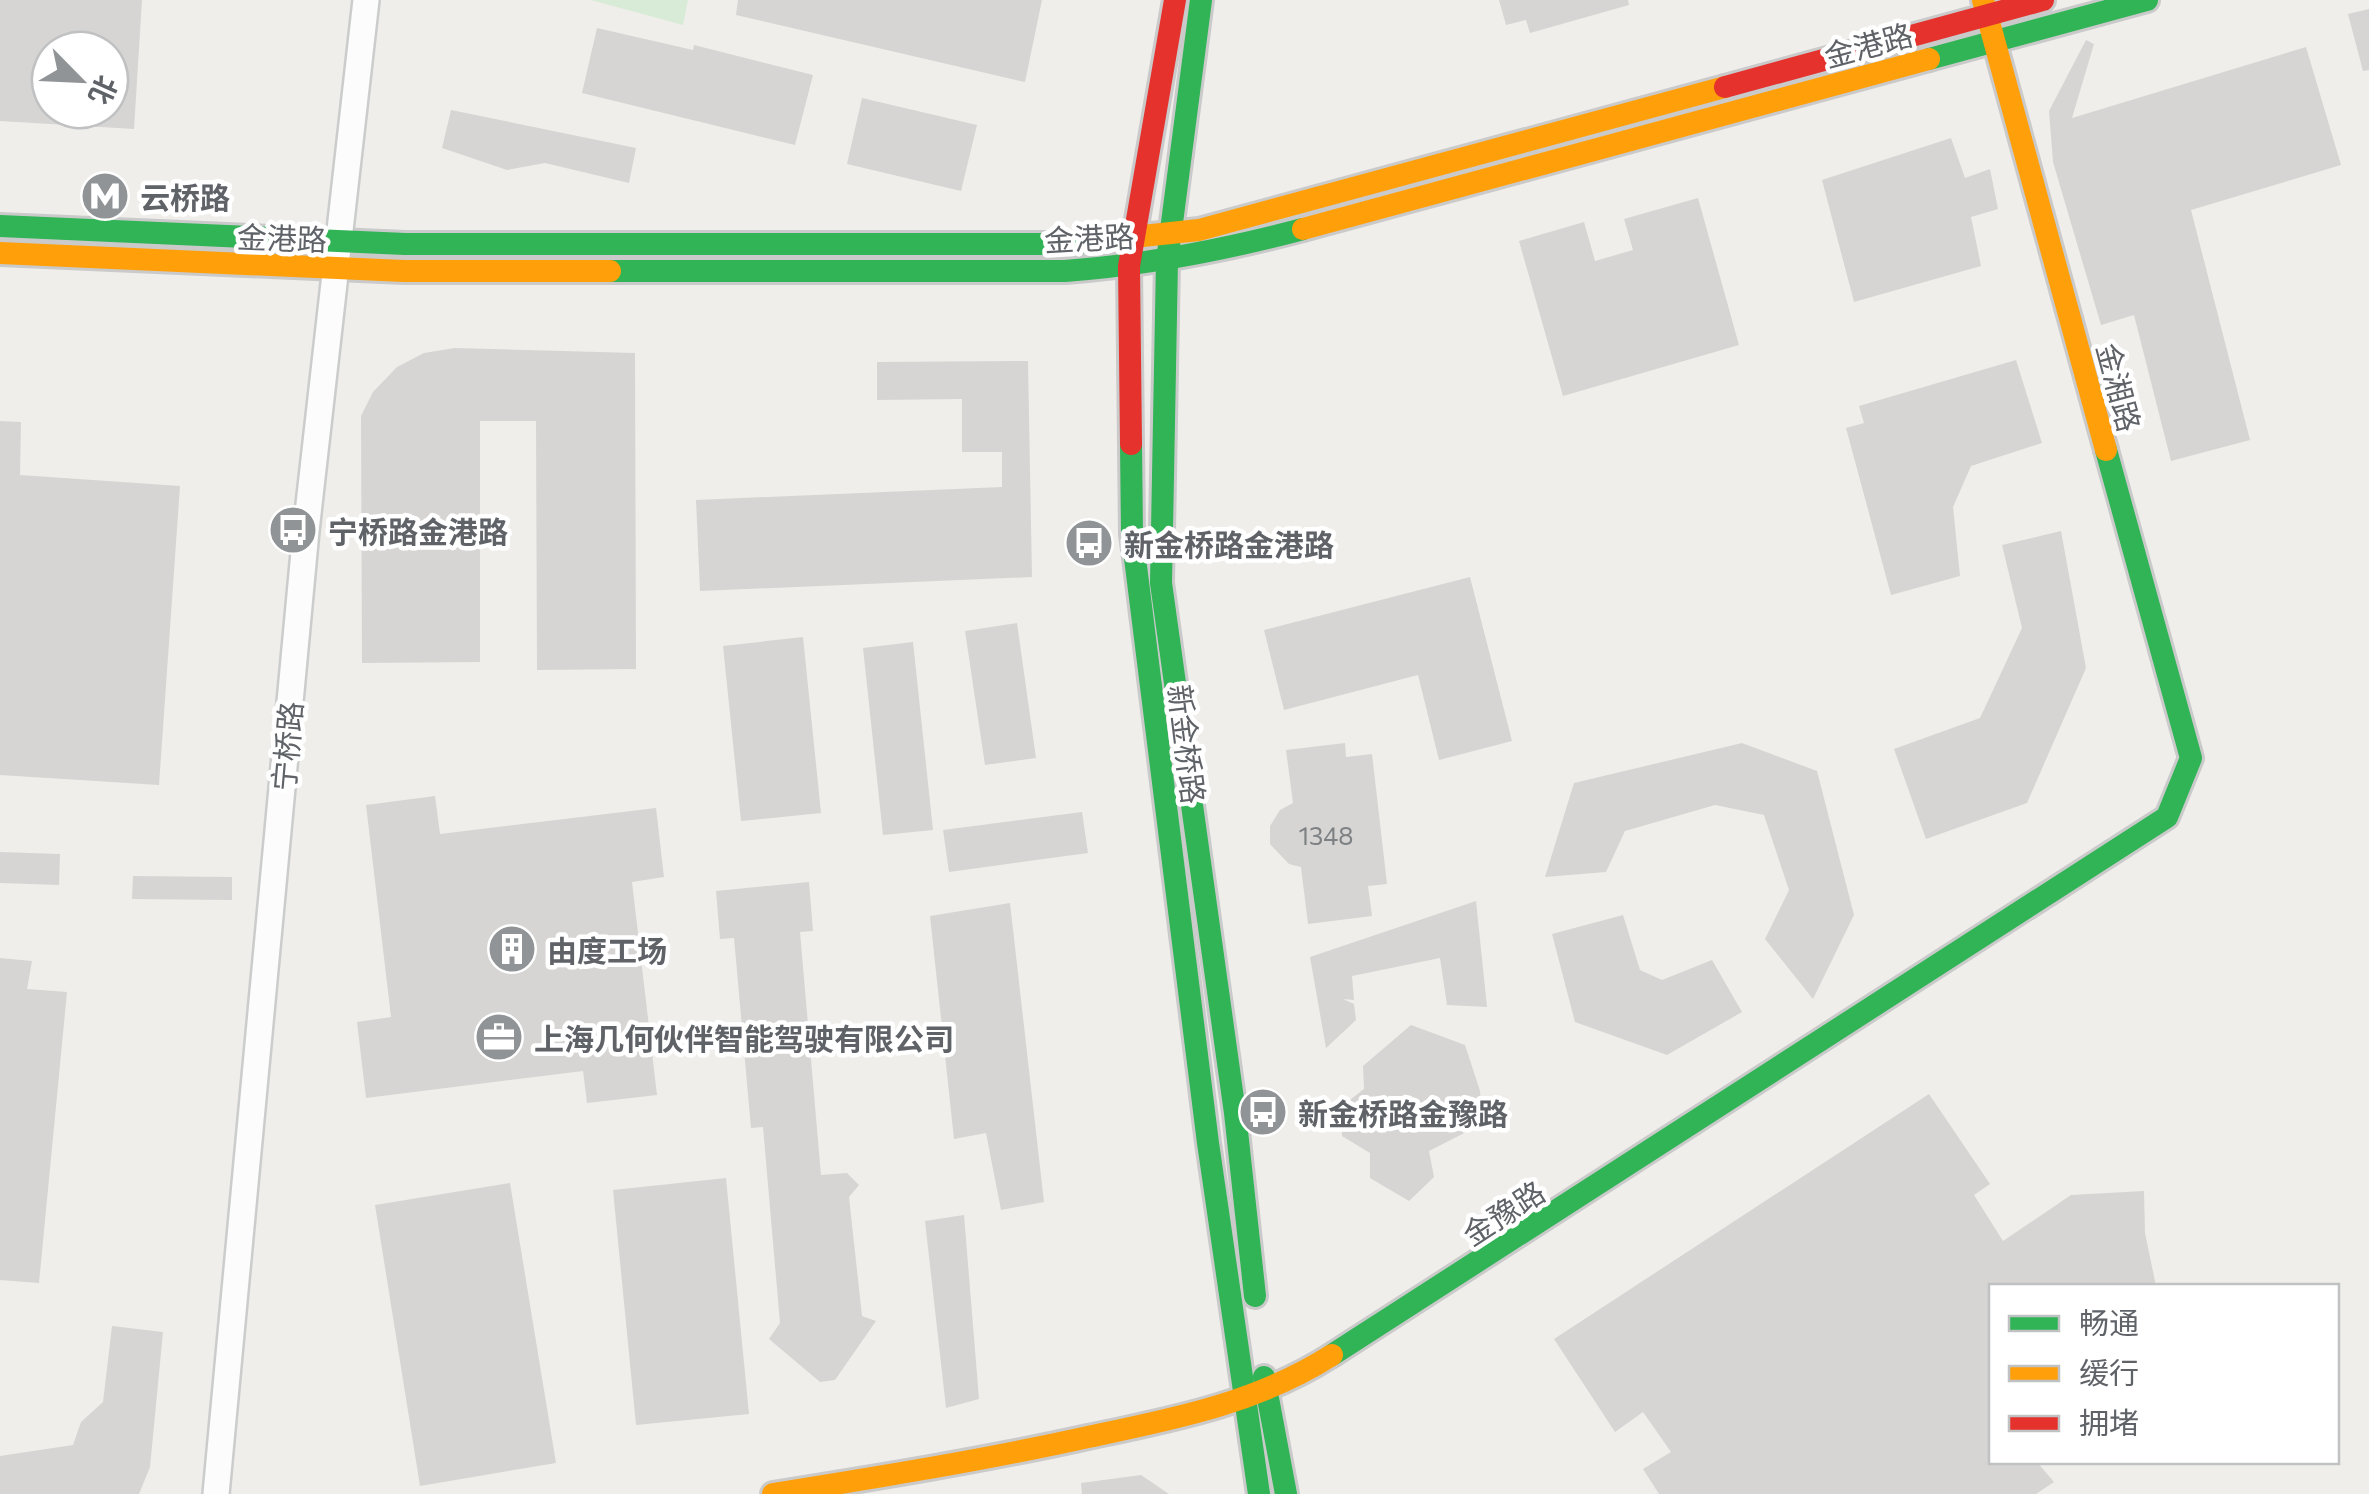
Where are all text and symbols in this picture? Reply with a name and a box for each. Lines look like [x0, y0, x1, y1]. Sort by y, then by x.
street label: 金港路 [1820, 14, 1916, 74]
north arrow [30, 30, 130, 130]
text: 北 [83, 71, 125, 110]
metro station icon: 云桥路 [79, 170, 131, 222]
place label: 云桥路 [140, 178, 230, 215]
street label: 金港路 [1043, 216, 1135, 258]
street label: 金港路 [236, 217, 328, 257]
street label: 金湘路 [2090, 339, 2150, 435]
bus stop icon: 宁桥路金港路 [267, 504, 319, 556]
place label: 宁桥路金港路 [328, 512, 508, 549]
bus stop icon: 新金桥路金港路 [1063, 517, 1115, 569]
place label: 新金桥路金港路 [1124, 525, 1334, 562]
street label: 新金桥路 [1162, 682, 1214, 806]
street label: 宁桥路 [264, 700, 308, 792]
house number: 1348 [1298, 820, 1354, 850]
building icon: 由度工场 [486, 923, 538, 975]
place label: 由度工场 [547, 931, 667, 968]
office icon: 上海几何伙伴智能驾驶有限公司 [473, 1011, 525, 1063]
place label: 上海几何伙伴智能驾驶有限公司 [534, 1019, 954, 1056]
bus stop icon: 新金桥路金豫路 [1237, 1086, 1289, 1138]
place label: 新金桥路金豫路 [1298, 1094, 1508, 1131]
street label: 金豫路 [1455, 1172, 1551, 1252]
legend [1989, 1284, 2339, 1464]
text: 畅通 [2079, 1303, 2139, 1340]
text: 缓行 [2079, 1353, 2139, 1390]
text: 拥堵 [2079, 1403, 2139, 1440]

